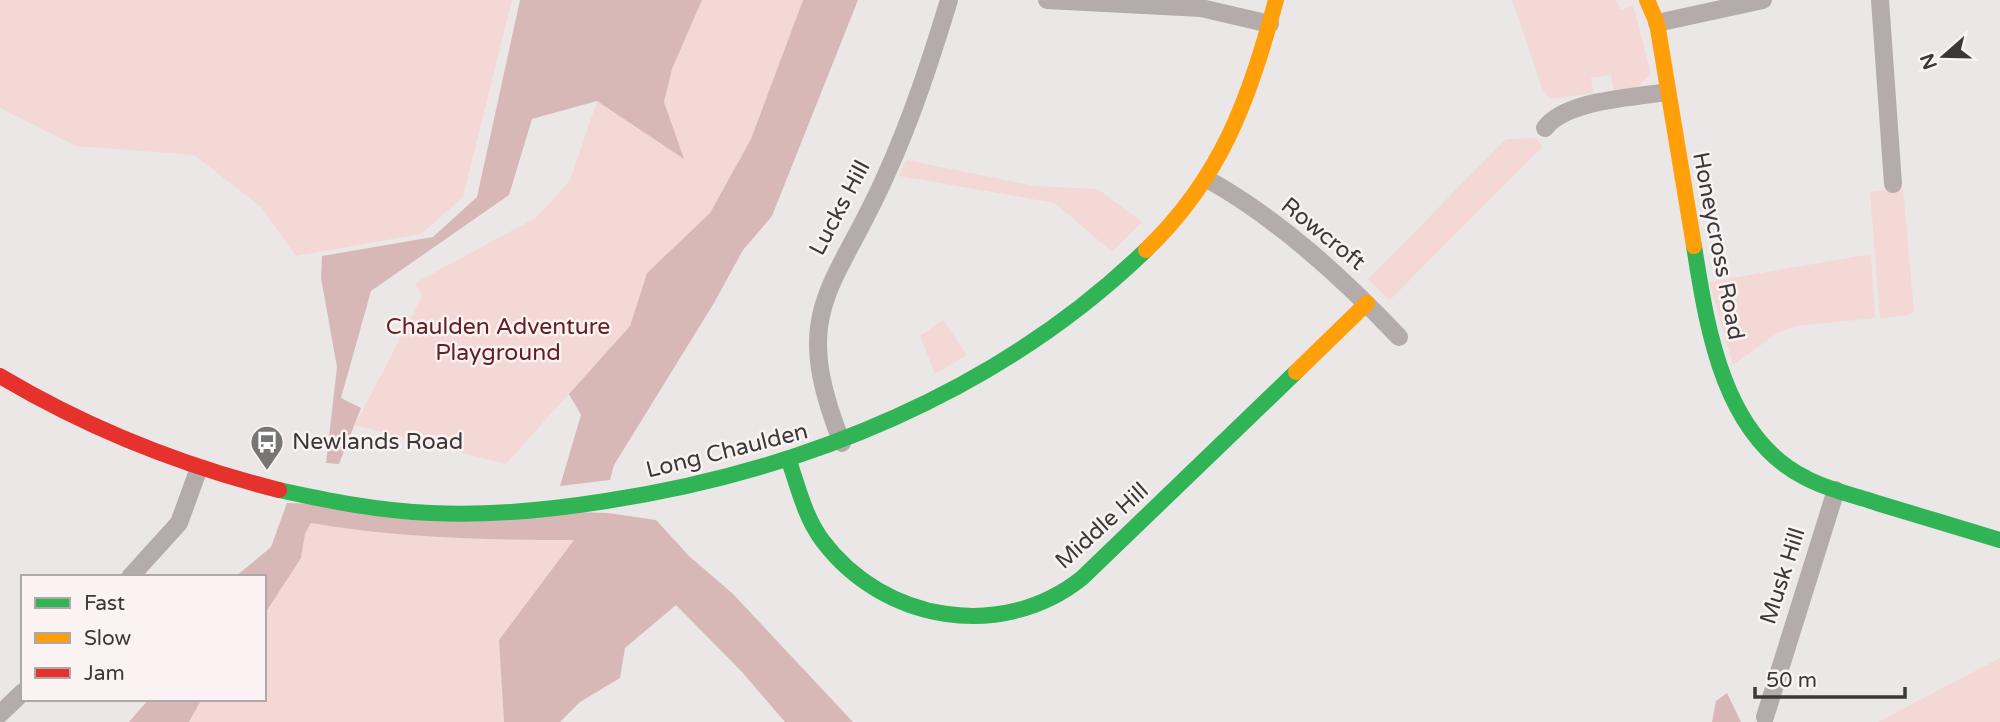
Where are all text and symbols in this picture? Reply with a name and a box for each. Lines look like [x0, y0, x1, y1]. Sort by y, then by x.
north arrow [1909, 21, 1979, 91]
text: N [1916, 51, 1942, 72]
street label: Honeycross Road [1686, 150, 1750, 342]
street label: Lucks Hill [803, 156, 877, 260]
street label: Rowcroft [1275, 192, 1371, 277]
park label: Chaulden Adventure Playground [386, 313, 610, 367]
street label: Long Chaulden [643, 417, 811, 485]
bus stop icon: Newlands Road [248, 423, 286, 472]
place label: Newlands Road [292, 428, 463, 456]
street label: Middle Hill [1050, 477, 1154, 575]
street label: Musk Hill [1754, 524, 1812, 628]
legend [21, 575, 266, 701]
text: Fast [84, 591, 125, 616]
text: Slow [84, 626, 132, 651]
scale bar [1755, 656, 1906, 700]
text: Jam [84, 661, 125, 686]
text: 50 m [1766, 668, 1817, 693]

